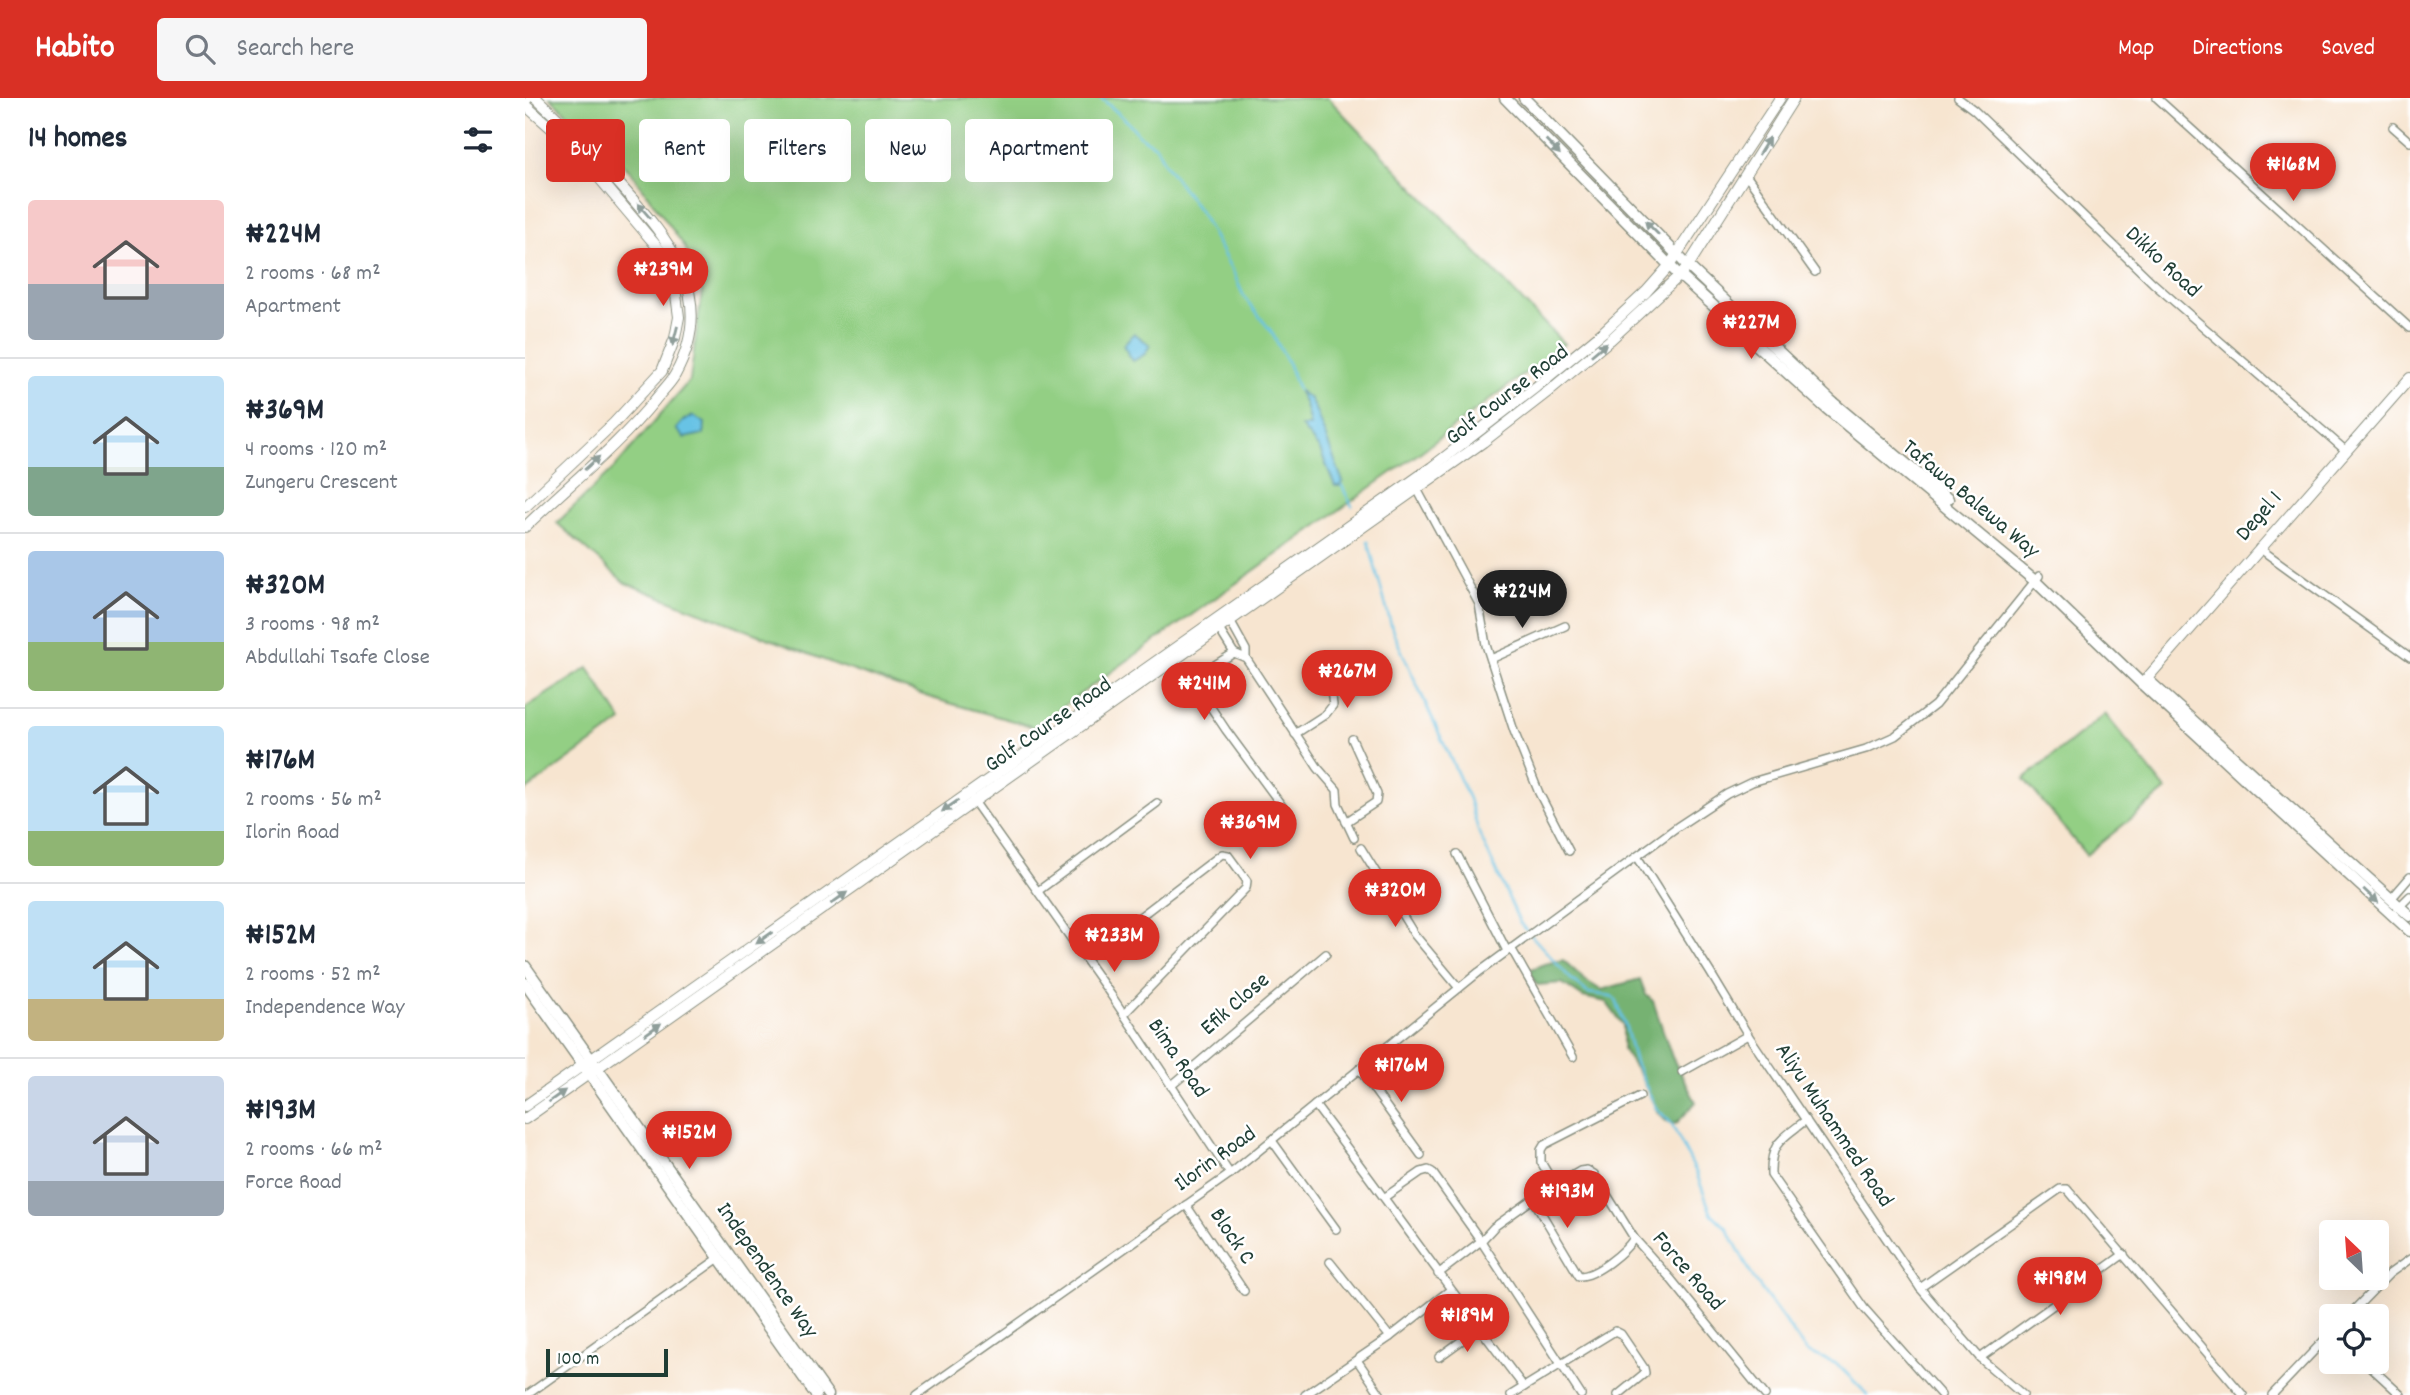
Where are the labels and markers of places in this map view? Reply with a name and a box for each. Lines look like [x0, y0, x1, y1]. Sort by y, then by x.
pin: ₦168M [2244, 144, 2342, 203]
pin: ₦239M [614, 248, 712, 308]
pin: ₦227M [1702, 302, 1800, 361]
pin: ₦224M [1473, 570, 1571, 630]
pin: ₦267M [1298, 650, 1396, 710]
pin: ₦241M [1155, 662, 1253, 722]
pin: ₦369M [1201, 802, 1299, 861]
pin: ₦320M [1346, 870, 1444, 929]
pin: ₦233M [1065, 914, 1163, 974]
pin: ₦176M [1352, 1044, 1450, 1104]
pin: ₦152M [640, 1112, 738, 1171]
pin: ₦193M [1518, 1170, 1616, 1230]
pin: ₦198M [2011, 1258, 2109, 1317]
pin: ₦189M [1418, 1294, 1516, 1354]

